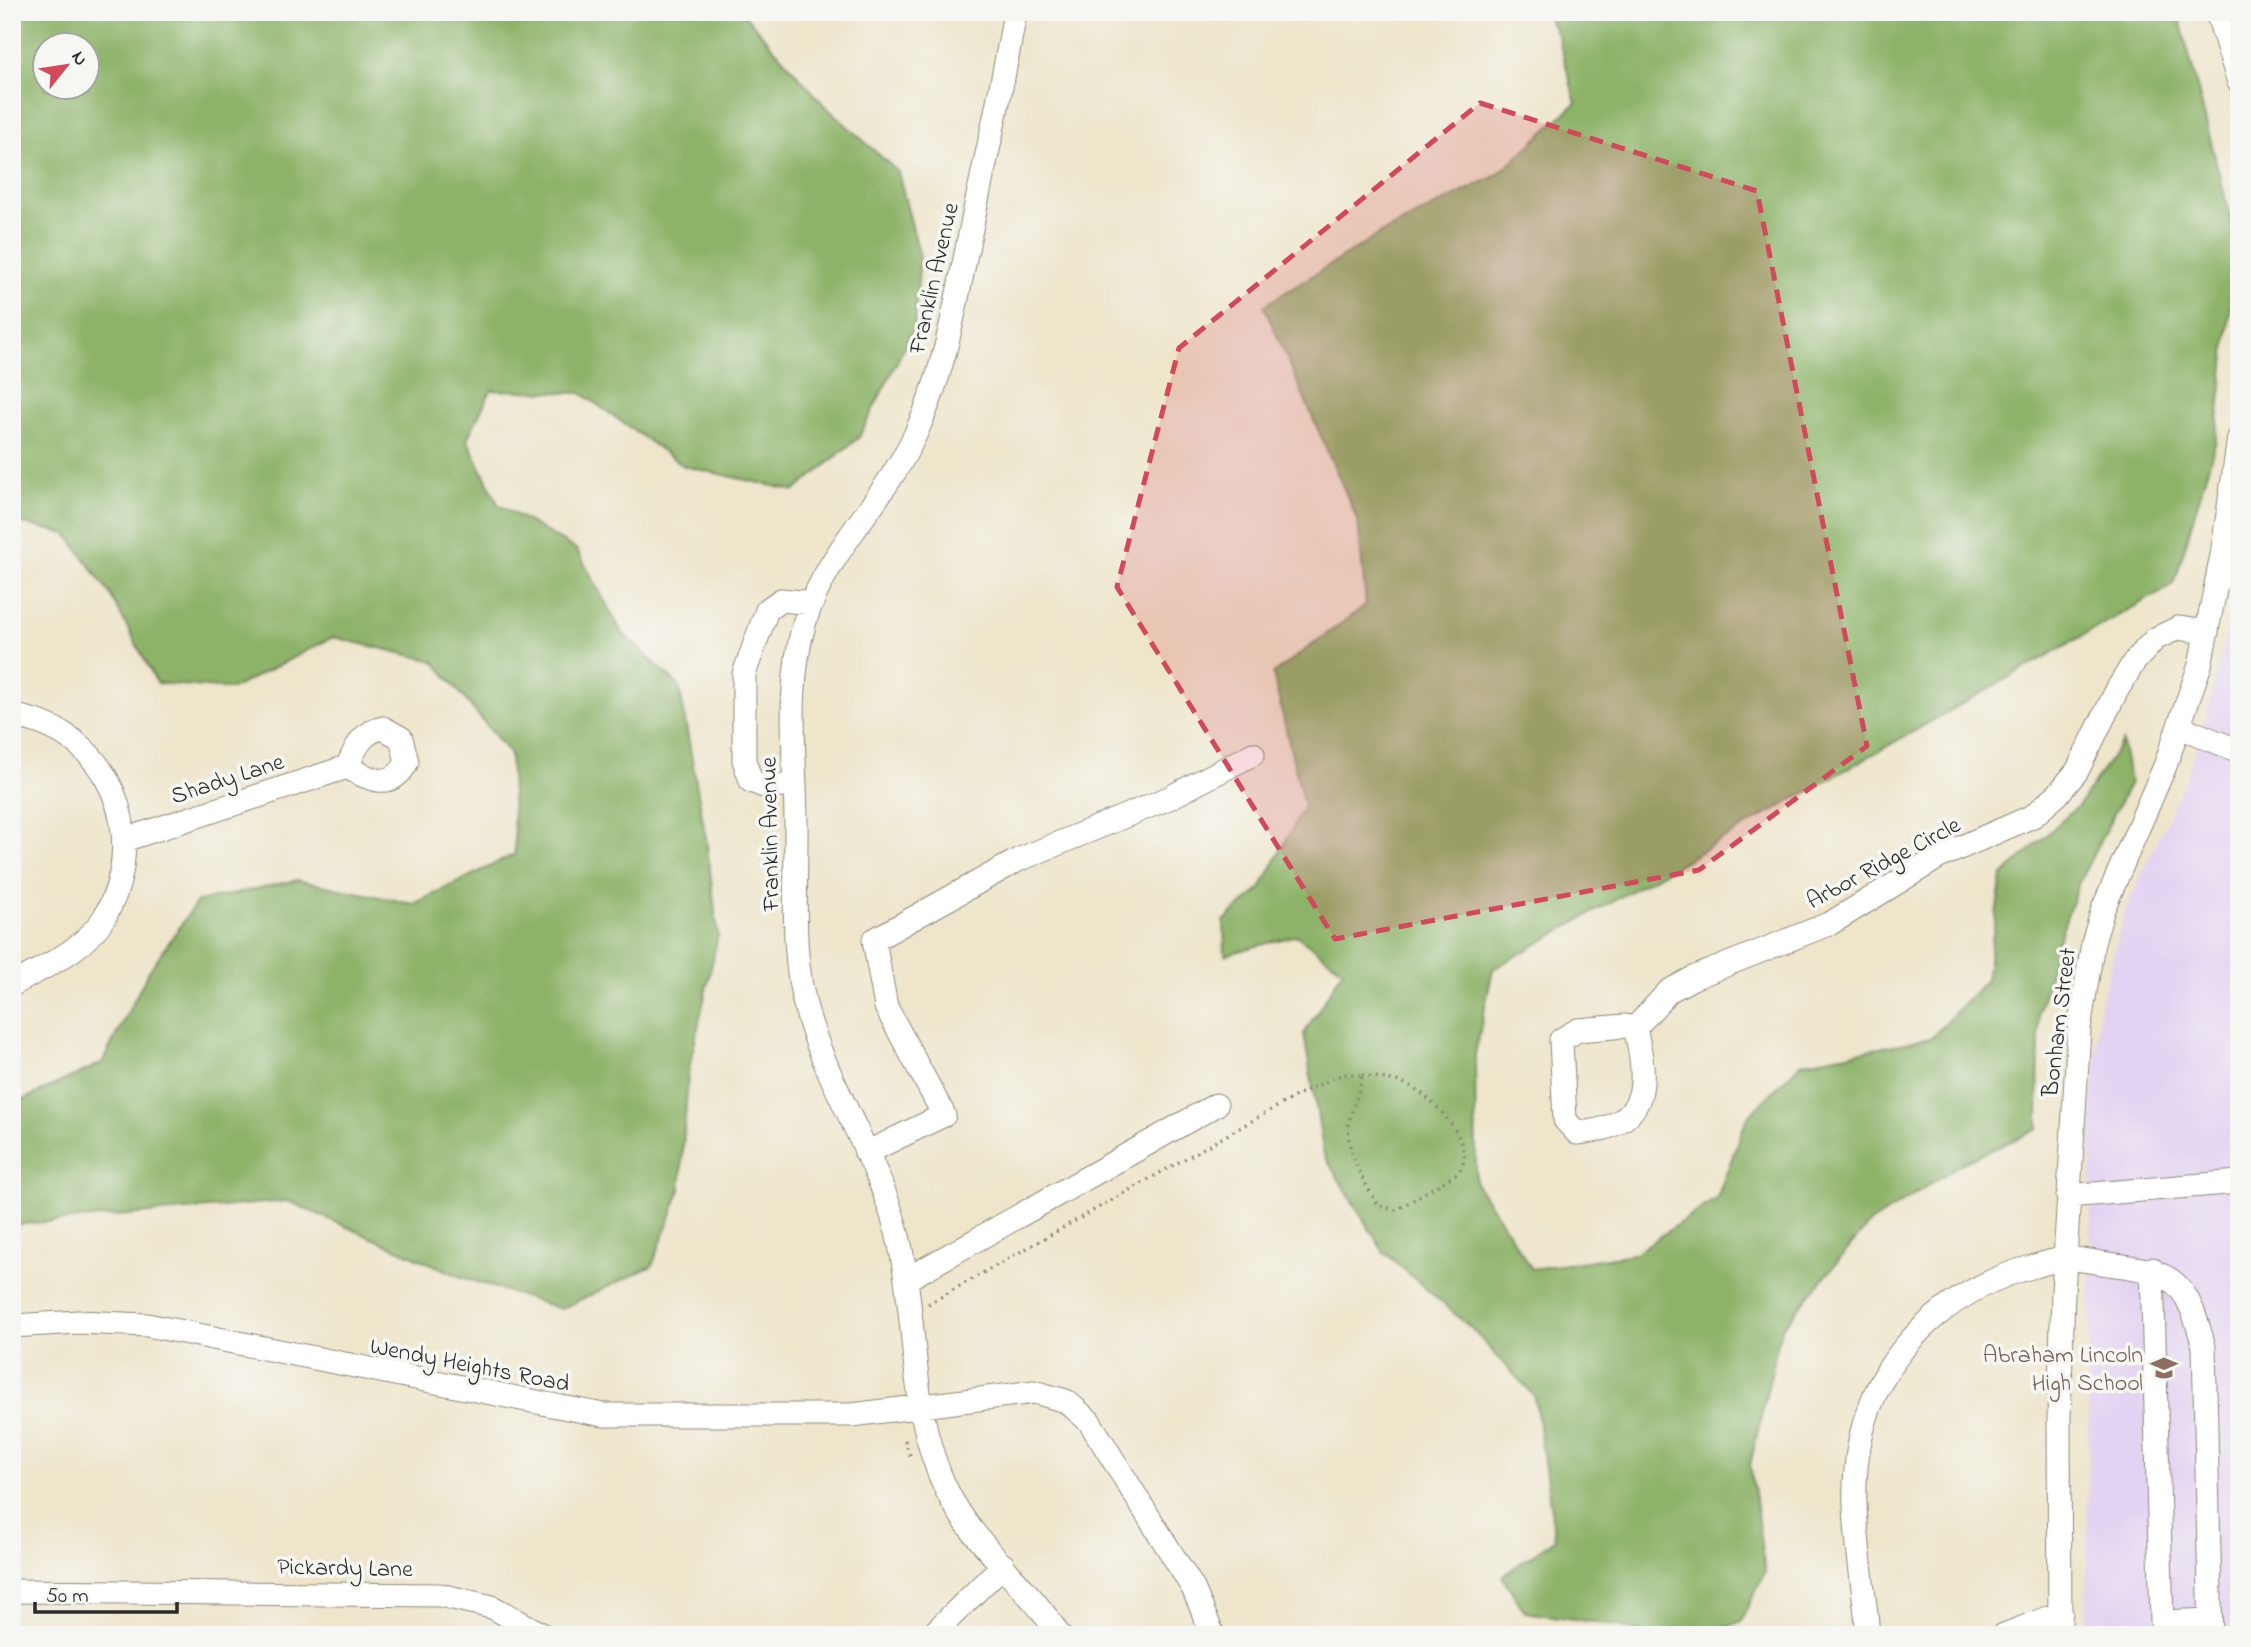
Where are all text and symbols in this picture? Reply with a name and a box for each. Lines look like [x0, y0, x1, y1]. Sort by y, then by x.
north arrow [32, 32, 102, 102]
text: N [64, 46, 94, 71]
street label: Franklin Avenue [901, 199, 970, 359]
street label: Shady Lane [167, 746, 289, 816]
street label: Franklin Avenue [753, 756, 790, 912]
street label: Arbor Ridge Circle [1801, 809, 1968, 920]
street label: Bonham Street [2034, 946, 2087, 1100]
street label: Wendy Heights Road [366, 1330, 573, 1404]
place label: Abraham Lincoln High School [1983, 1339, 2143, 1402]
school or university icon: Abraham Lincoln High School [2149, 1353, 2179, 1383]
street label: Pickardy Lane [277, 1551, 413, 1589]
scale bar [35, 1570, 177, 1614]
text: 50 m [46, 1582, 89, 1612]

